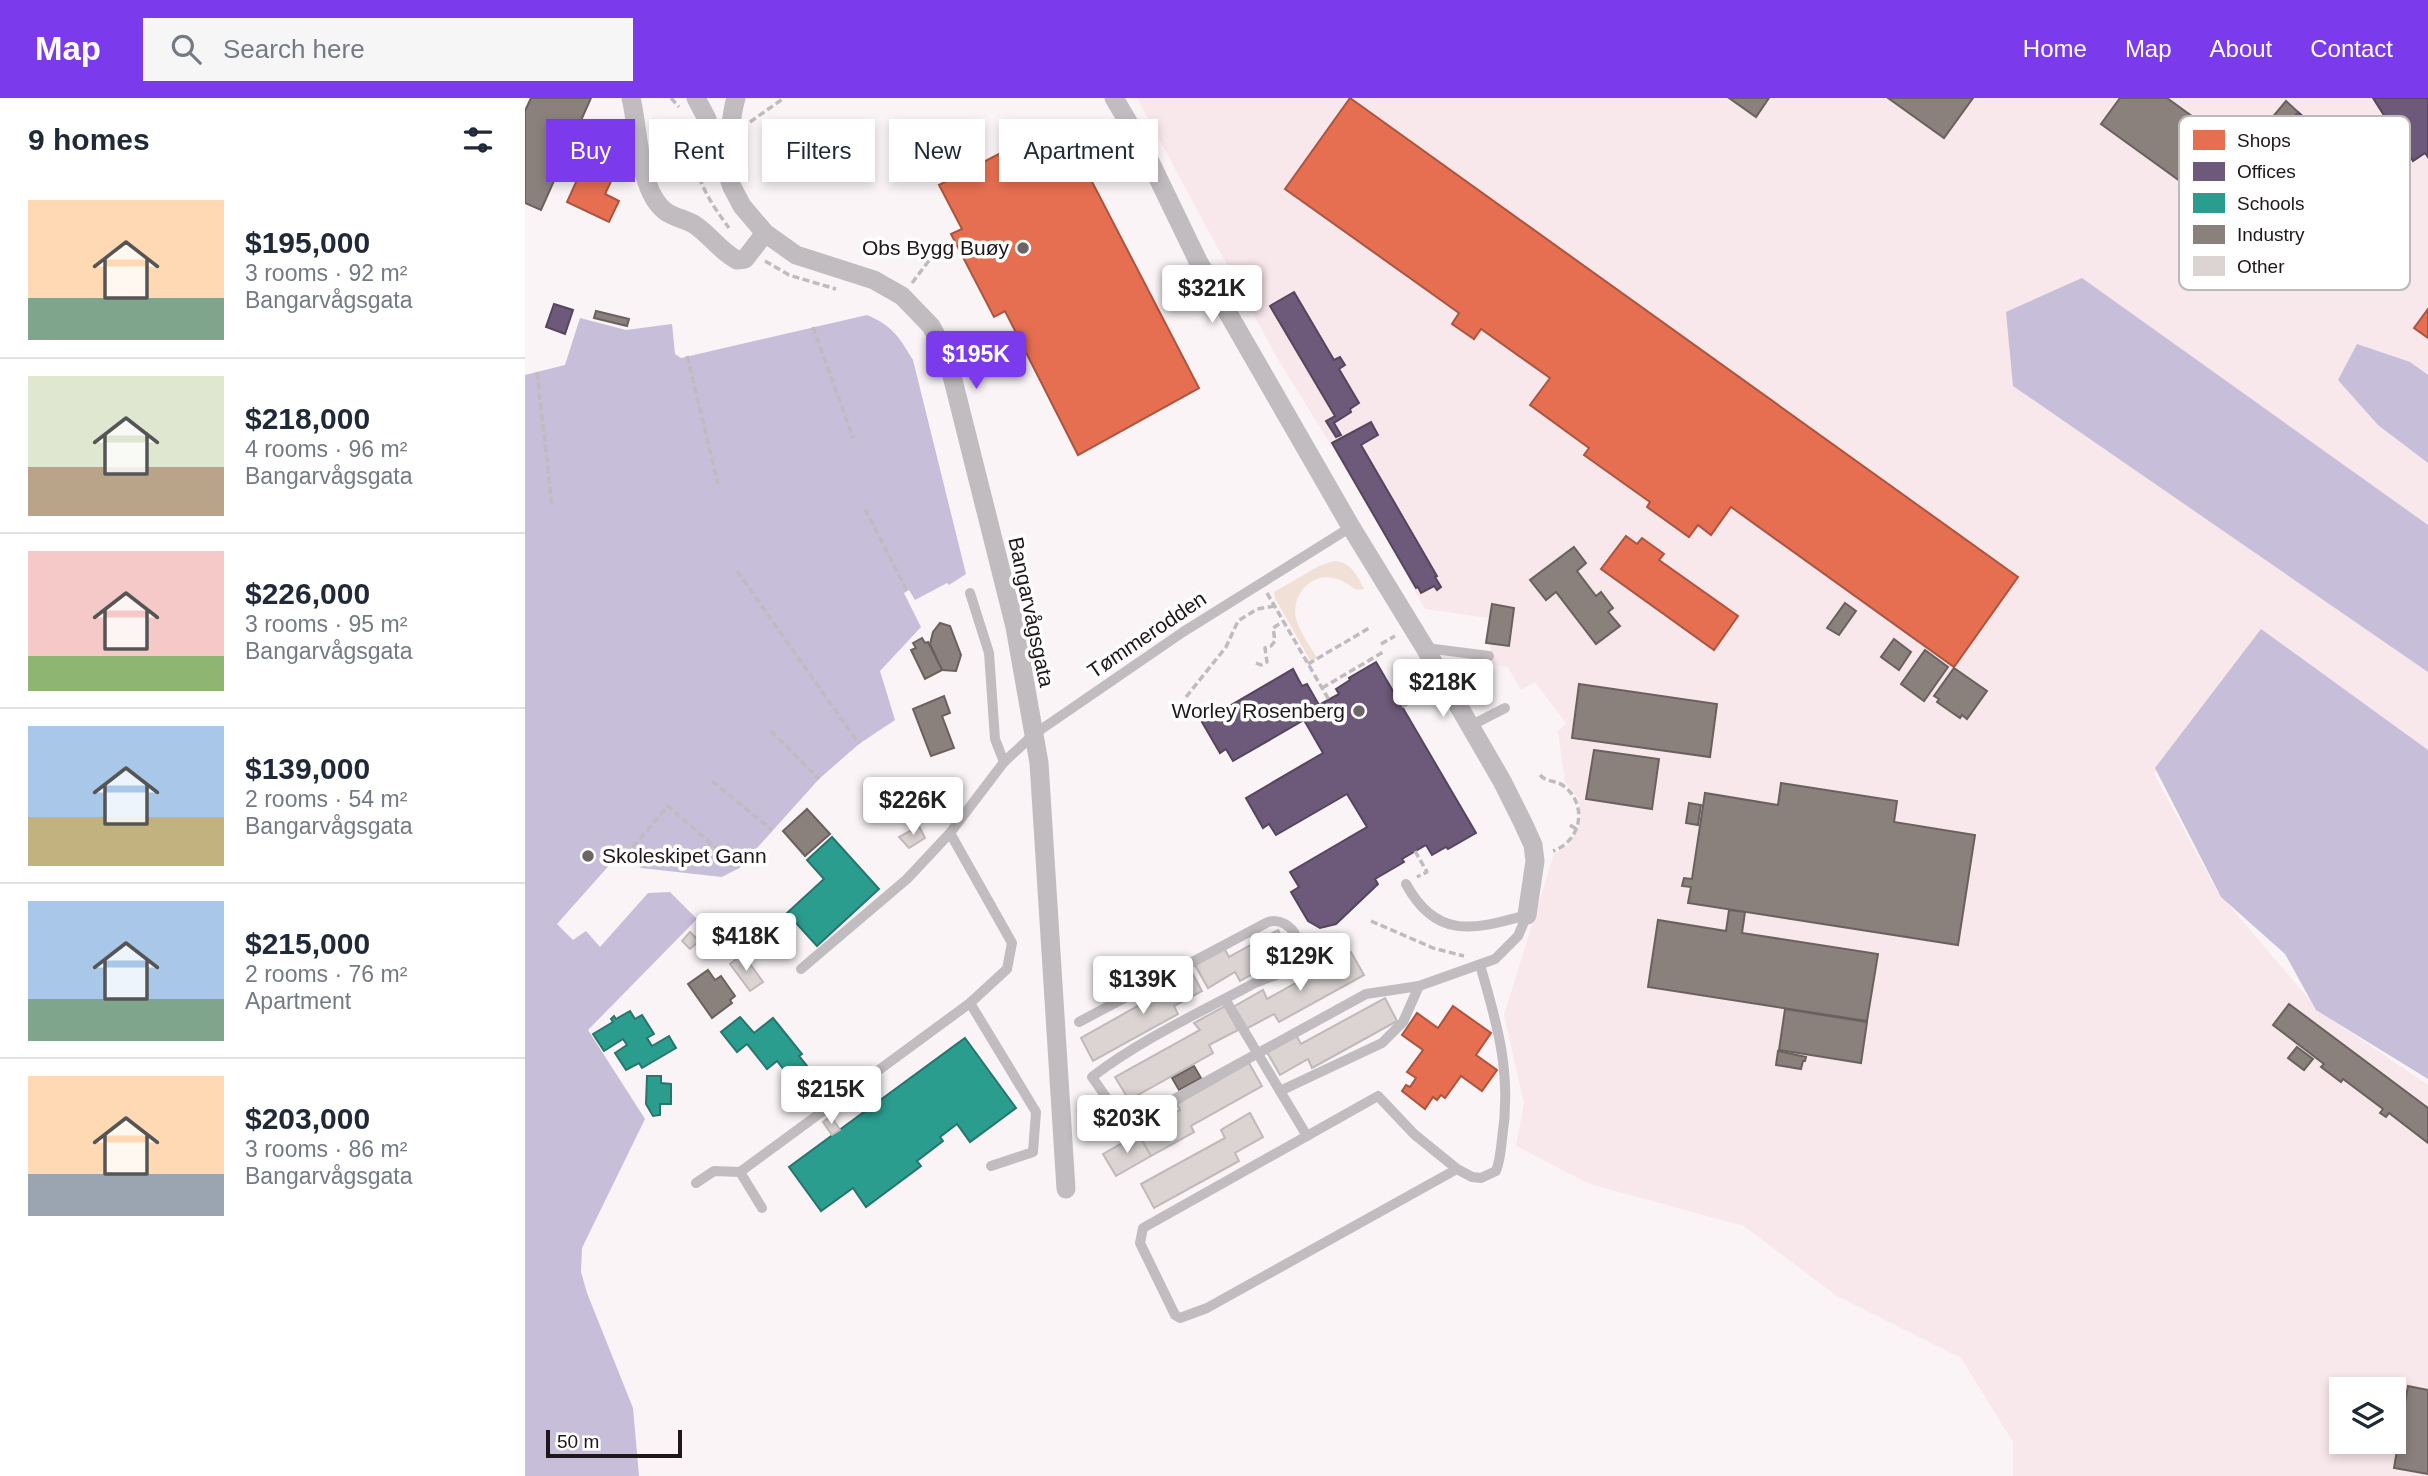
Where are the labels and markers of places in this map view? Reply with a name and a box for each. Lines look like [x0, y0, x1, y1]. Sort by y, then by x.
place label: Obs Bygg Buøy [862, 236, 1009, 259]
marker: Obs Bygg Buøy [1015, 240, 1031, 256]
pin: $321K [1163, 266, 1261, 325]
pin: $195K [927, 331, 1025, 391]
pin: $218K [1394, 660, 1492, 719]
place label: Worley Rosenberg [1171, 699, 1345, 722]
marker: Worley Rosenberg [1351, 703, 1367, 719]
pin: $226K [864, 778, 962, 837]
place label: Skoleskipet Gann [602, 844, 767, 867]
marker: Skoleskipet Gann [580, 848, 596, 864]
pin: $418K [697, 914, 795, 973]
pin: $129K [1251, 934, 1349, 993]
pin: $139K [1094, 956, 1192, 1016]
pin: $215K [782, 1066, 880, 1126]
pin: $203K [1078, 1096, 1176, 1155]

